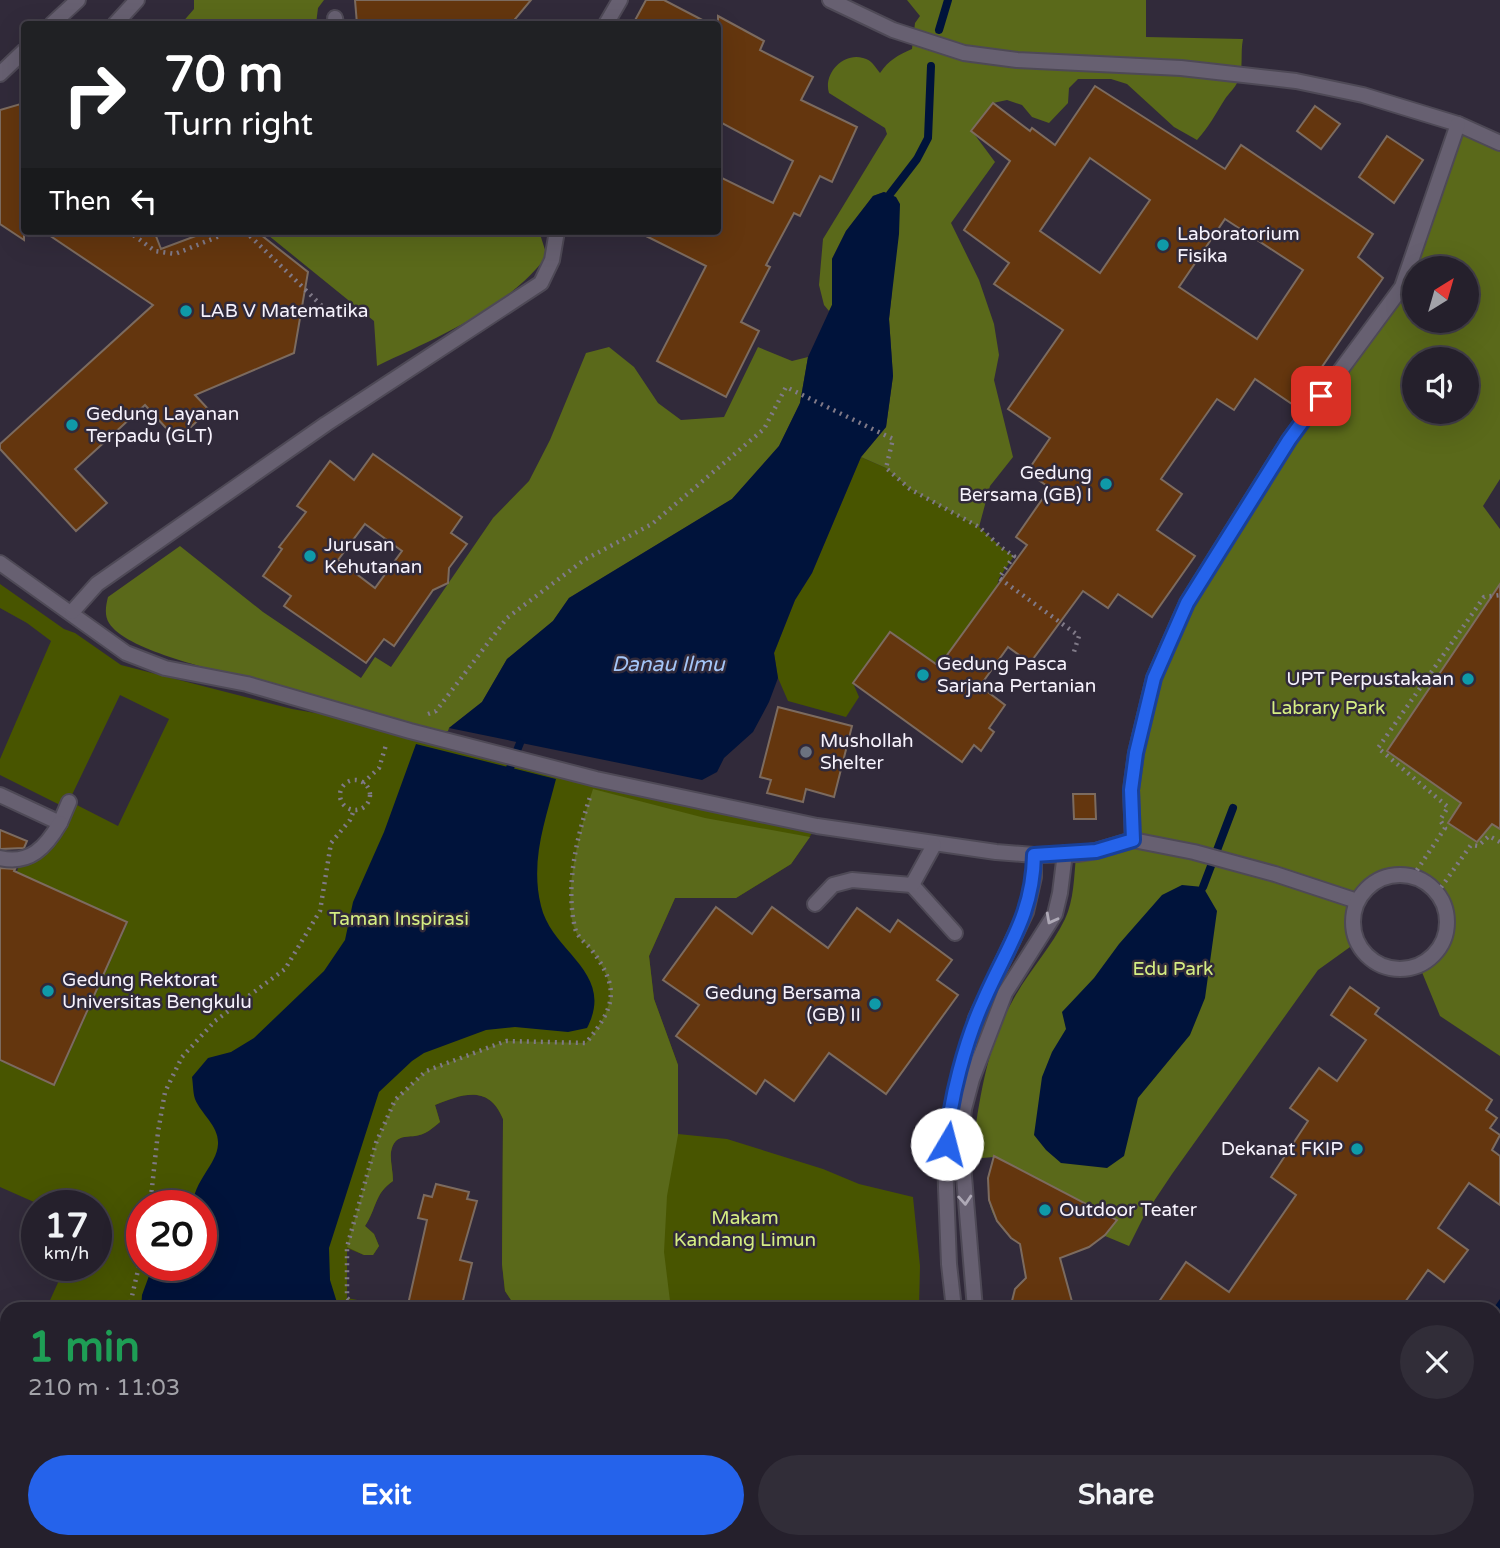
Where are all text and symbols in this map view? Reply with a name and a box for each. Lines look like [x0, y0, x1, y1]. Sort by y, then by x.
text: 70 m [164, 46, 283, 105]
icon: right [49, 49, 140, 140]
text: Turn right [164, 106, 313, 144]
icon: left [125, 182, 163, 220]
text: Then [49, 186, 111, 217]
place label: Laboratorium Fisika [1177, 223, 1300, 267]
marker: Laboratorium Fisika [1155, 237, 1171, 253]
north arrow [1402, 256, 1479, 332]
map controls [1402, 256, 1479, 424]
place label: LAB V Matematika [200, 300, 368, 322]
marker: LAB V Matematika [178, 303, 194, 319]
button: sound [1402, 347, 1479, 424]
pin [1291, 366, 1351, 426]
icon: arrive [1302, 377, 1340, 415]
place label: Gedung Layanan Terpadu (GLT) [86, 403, 239, 447]
marker: Gedung Layanan Terpadu (GLT) [64, 417, 80, 433]
place label: Gedung Bersama (GB) I [959, 462, 1092, 506]
marker: Gedung Bersama (GB) I [1098, 476, 1114, 492]
place label: Jurusan Kehutanan [324, 534, 422, 578]
marker: Jurusan Kehutanan [302, 548, 318, 564]
water label: Danau Ilmu [611, 652, 726, 677]
place label: Gedung Pasca Sarjana Pertanian [937, 653, 1096, 697]
marker: Gedung Pasca Sarjana Pertanian [915, 667, 931, 683]
place label: UPT Perpustakaan [1286, 668, 1454, 690]
marker: UPT Perpustakaan [1460, 671, 1476, 687]
park label: Labrary Park [1271, 697, 1385, 719]
place label: Mushollah Shelter [820, 730, 914, 774]
marker: Mushollah Shelter [798, 744, 814, 760]
park label: Taman Inspirasi [329, 908, 469, 930]
one-way arrow [1046, 912, 1059, 925]
park label: Edu Park [1133, 958, 1213, 980]
place label: Gedung Rektorat Universitas Bengkulu [62, 969, 252, 1013]
place label: Gedung Bersama (GB) II [705, 982, 861, 1026]
marker: Gedung Rektorat Universitas Bengkulu [40, 983, 56, 999]
marker: Gedung Bersama (GB) II [867, 996, 883, 1012]
position arrow [910, 1107, 984, 1181]
place label: Dekanat FKIP [1221, 1138, 1343, 1160]
marker: Dekanat FKIP [1349, 1141, 1365, 1157]
speed limit sign: 20 [126, 1190, 217, 1281]
one-way arrow [957, 1194, 972, 1205]
place label: Outdoor Teater [1059, 1199, 1198, 1221]
marker: Outdoor Teater [1037, 1202, 1053, 1218]
text: 17 [45, 1205, 88, 1247]
park label: Makam Kandang Limun [674, 1207, 816, 1251]
text: km/h [44, 1242, 89, 1264]
text: 1 min [28, 1322, 140, 1373]
button: close [1400, 1325, 1474, 1399]
text: 210 m · 11:03 [28, 1374, 180, 1402]
button: Exit [28, 1455, 744, 1535]
button: Share [758, 1455, 1474, 1535]

